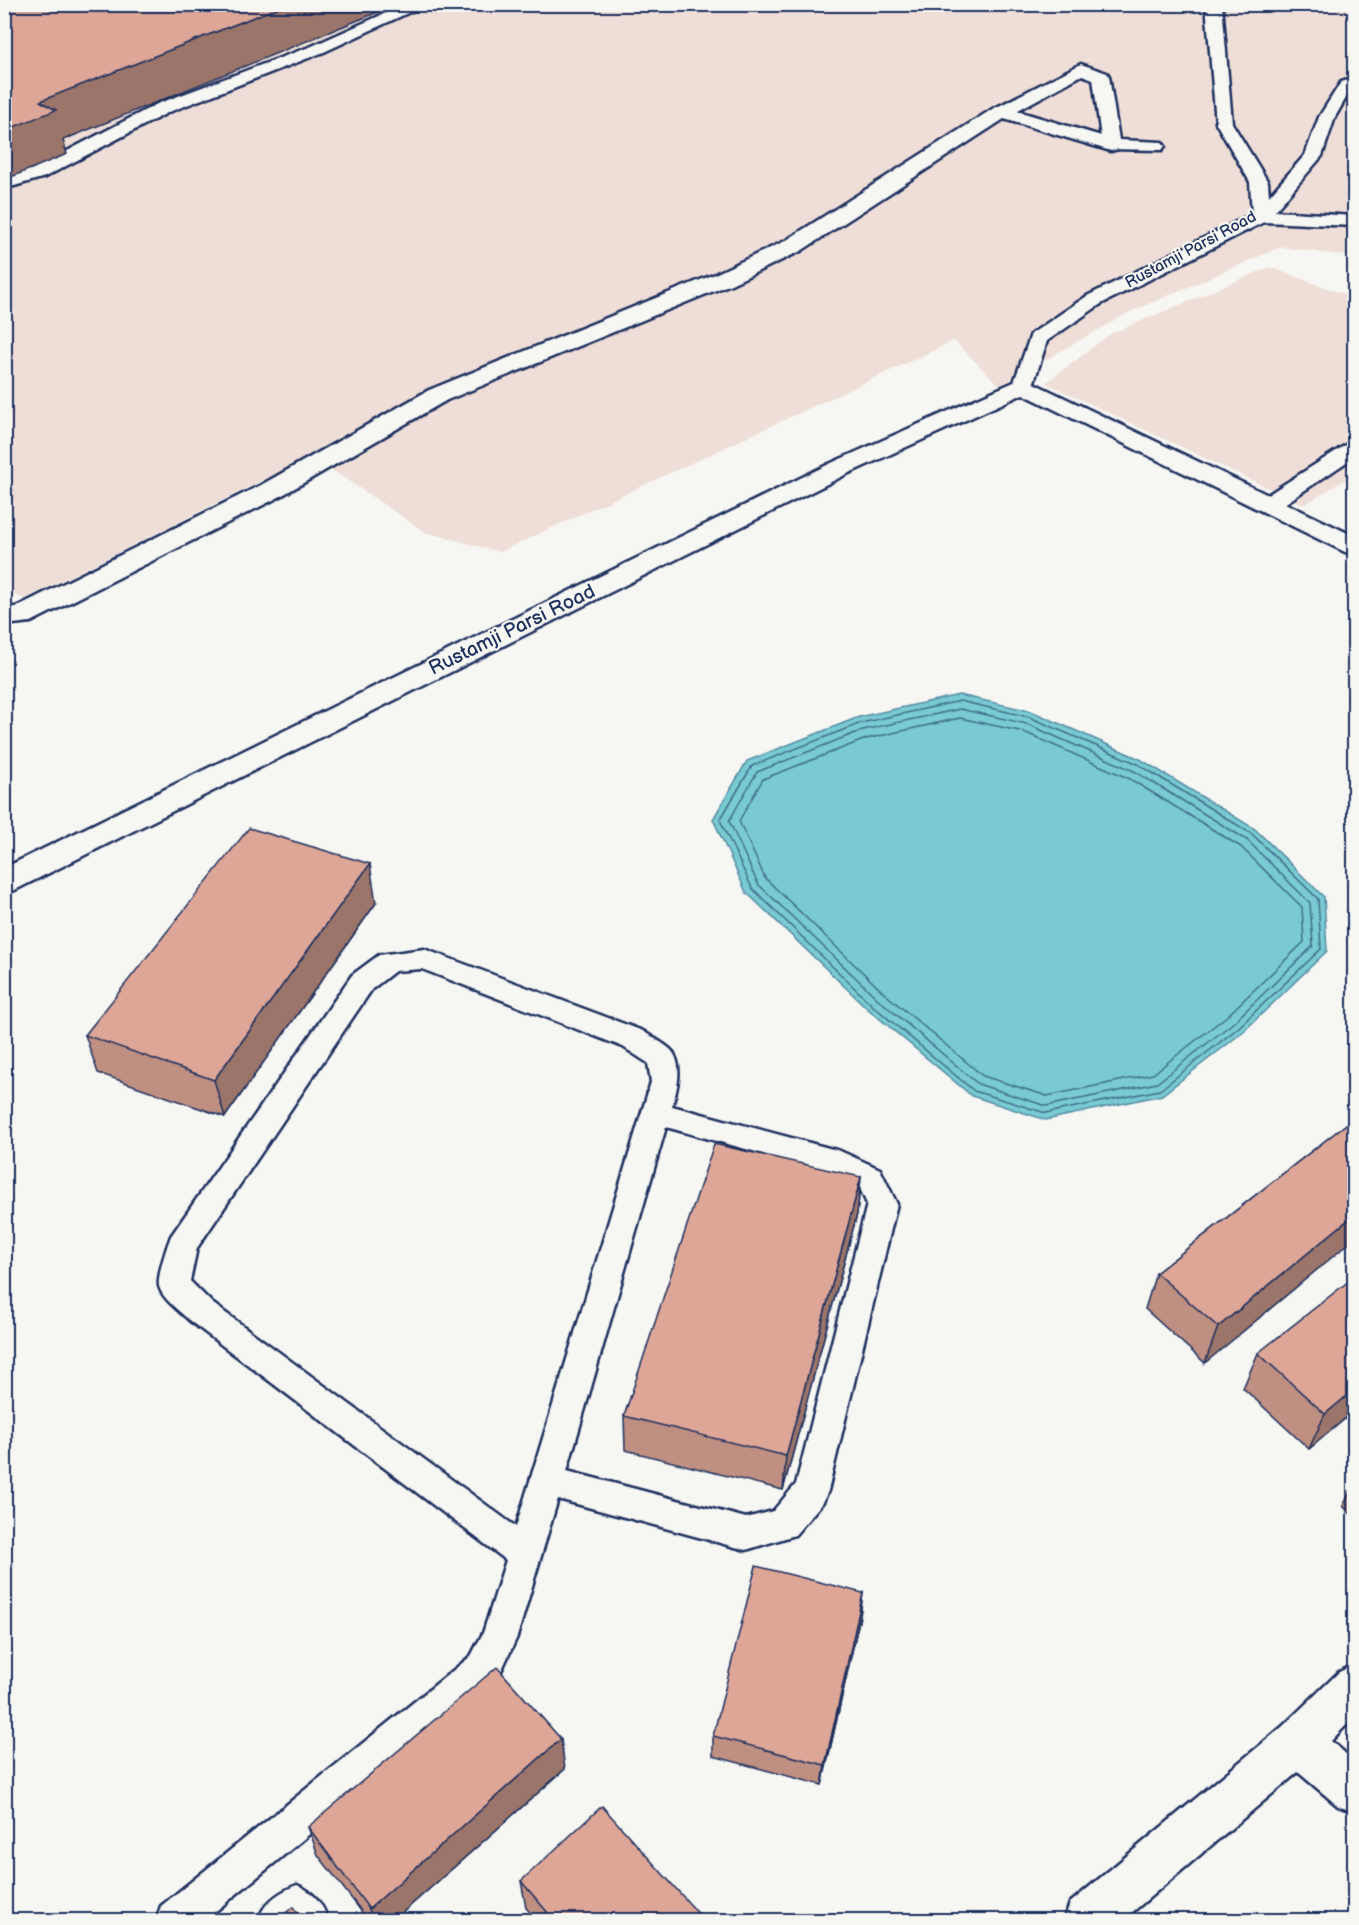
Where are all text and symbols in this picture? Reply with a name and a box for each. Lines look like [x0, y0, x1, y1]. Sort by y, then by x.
street label: Rustamji Parsi Road [1122, 207, 1260, 293]
street label: Rustamji Parsi Road [425, 579, 599, 681]

